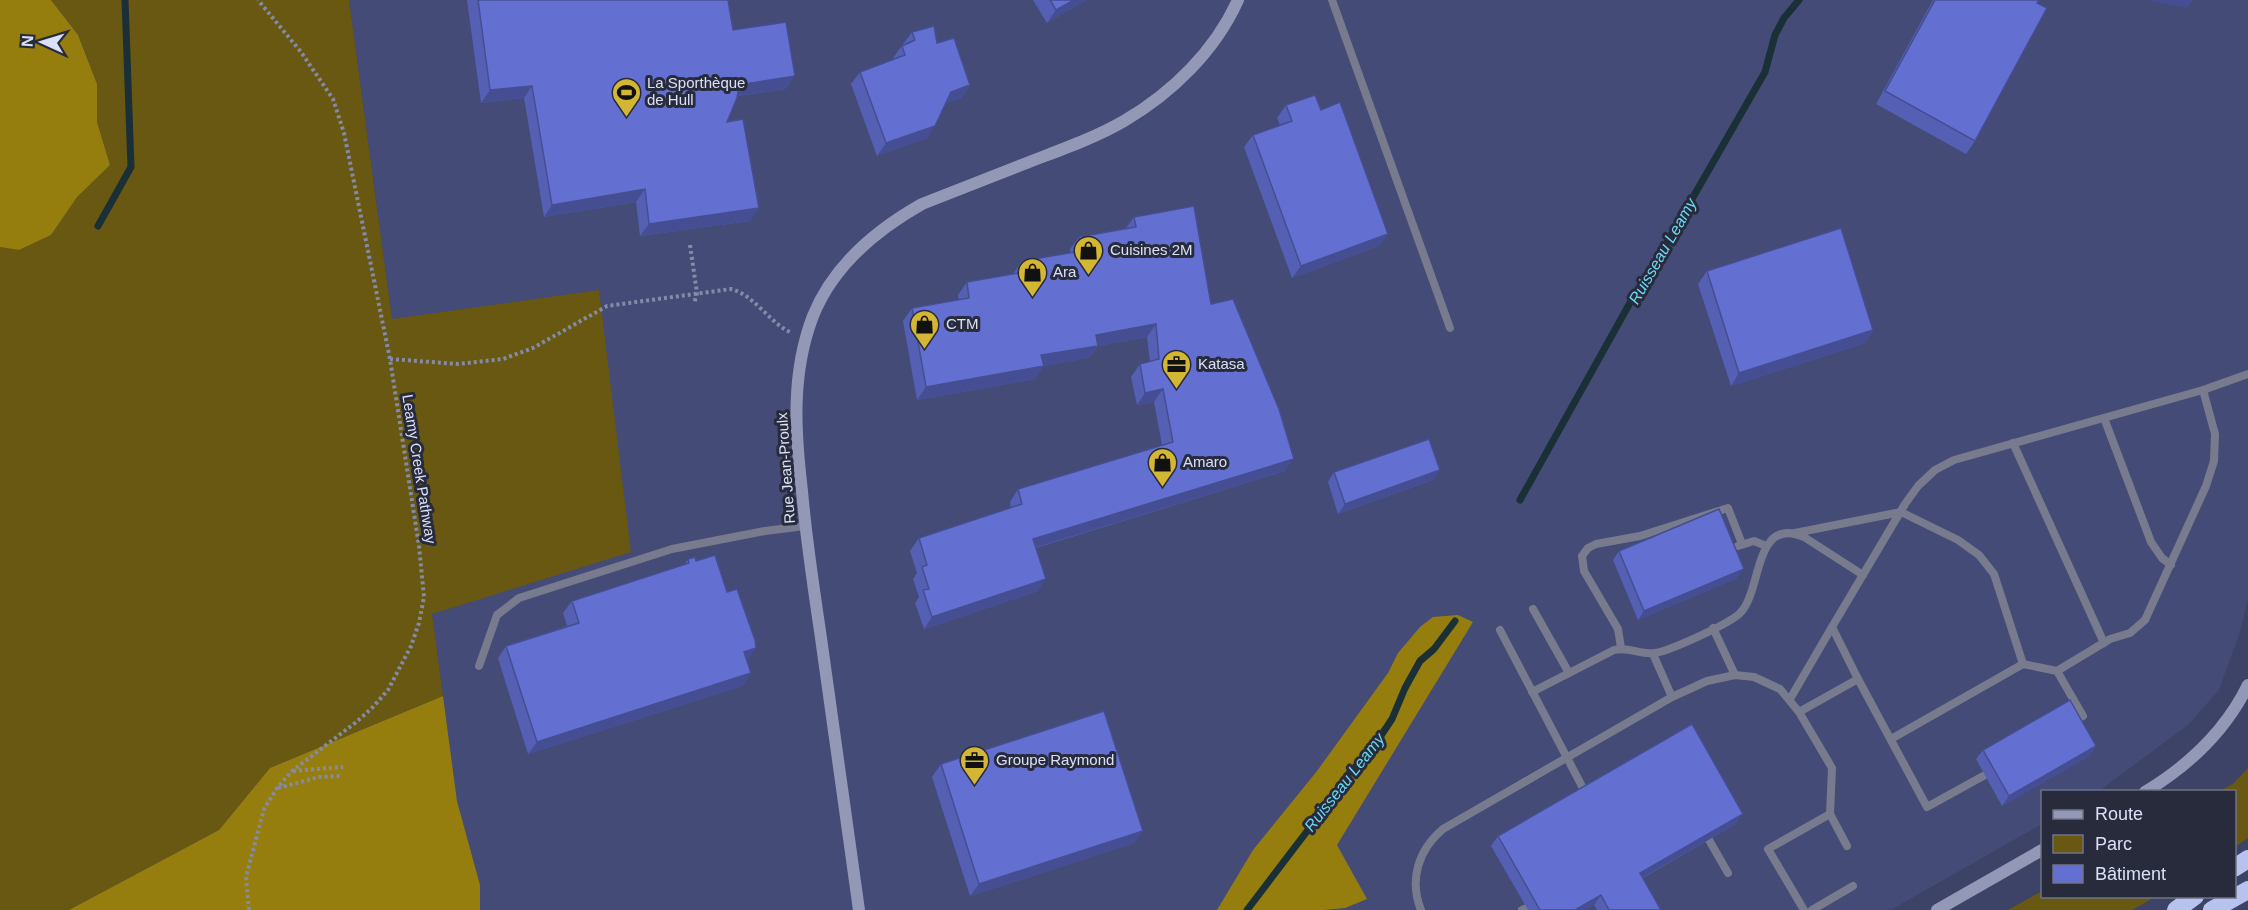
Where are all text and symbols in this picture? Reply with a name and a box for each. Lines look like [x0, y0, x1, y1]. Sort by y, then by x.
north arrow [12, 12, 72, 72]
text: N [19, 35, 36, 47]
place label: La Sporthèque de Hull [647, 74, 745, 108]
sports icon: La Sporthèque de Hull [610, 76, 642, 118]
water label: Ruisseau Leamy [1625, 195, 1700, 307]
shop icon: Cuisines 2M [1073, 234, 1105, 276]
place label: Cuisines 2M [1110, 241, 1193, 258]
shop icon: Ara [1016, 256, 1048, 298]
place label: Ara [1053, 263, 1077, 280]
shop icon: CTM [909, 308, 941, 350]
place label: CTM [946, 315, 979, 332]
office icon: Katasa [1161, 348, 1193, 390]
place label: Katasa [1198, 355, 1245, 372]
street label: Leamy Creek Pathway [399, 393, 440, 545]
street label: Rue Jean-Proulx [773, 411, 798, 524]
shop icon: Amaro [1146, 446, 1178, 488]
place label: Amaro [1183, 453, 1227, 470]
water label: Ruisseau Leamy [1301, 729, 1388, 834]
office icon: Groupe Raymond [959, 744, 991, 786]
place label: Groupe Raymond [996, 751, 1114, 768]
legend [2041, 790, 2236, 898]
text: Route [2095, 804, 2143, 824]
text: Parc [2095, 834, 2132, 854]
text: Bâtiment [2095, 864, 2166, 884]

